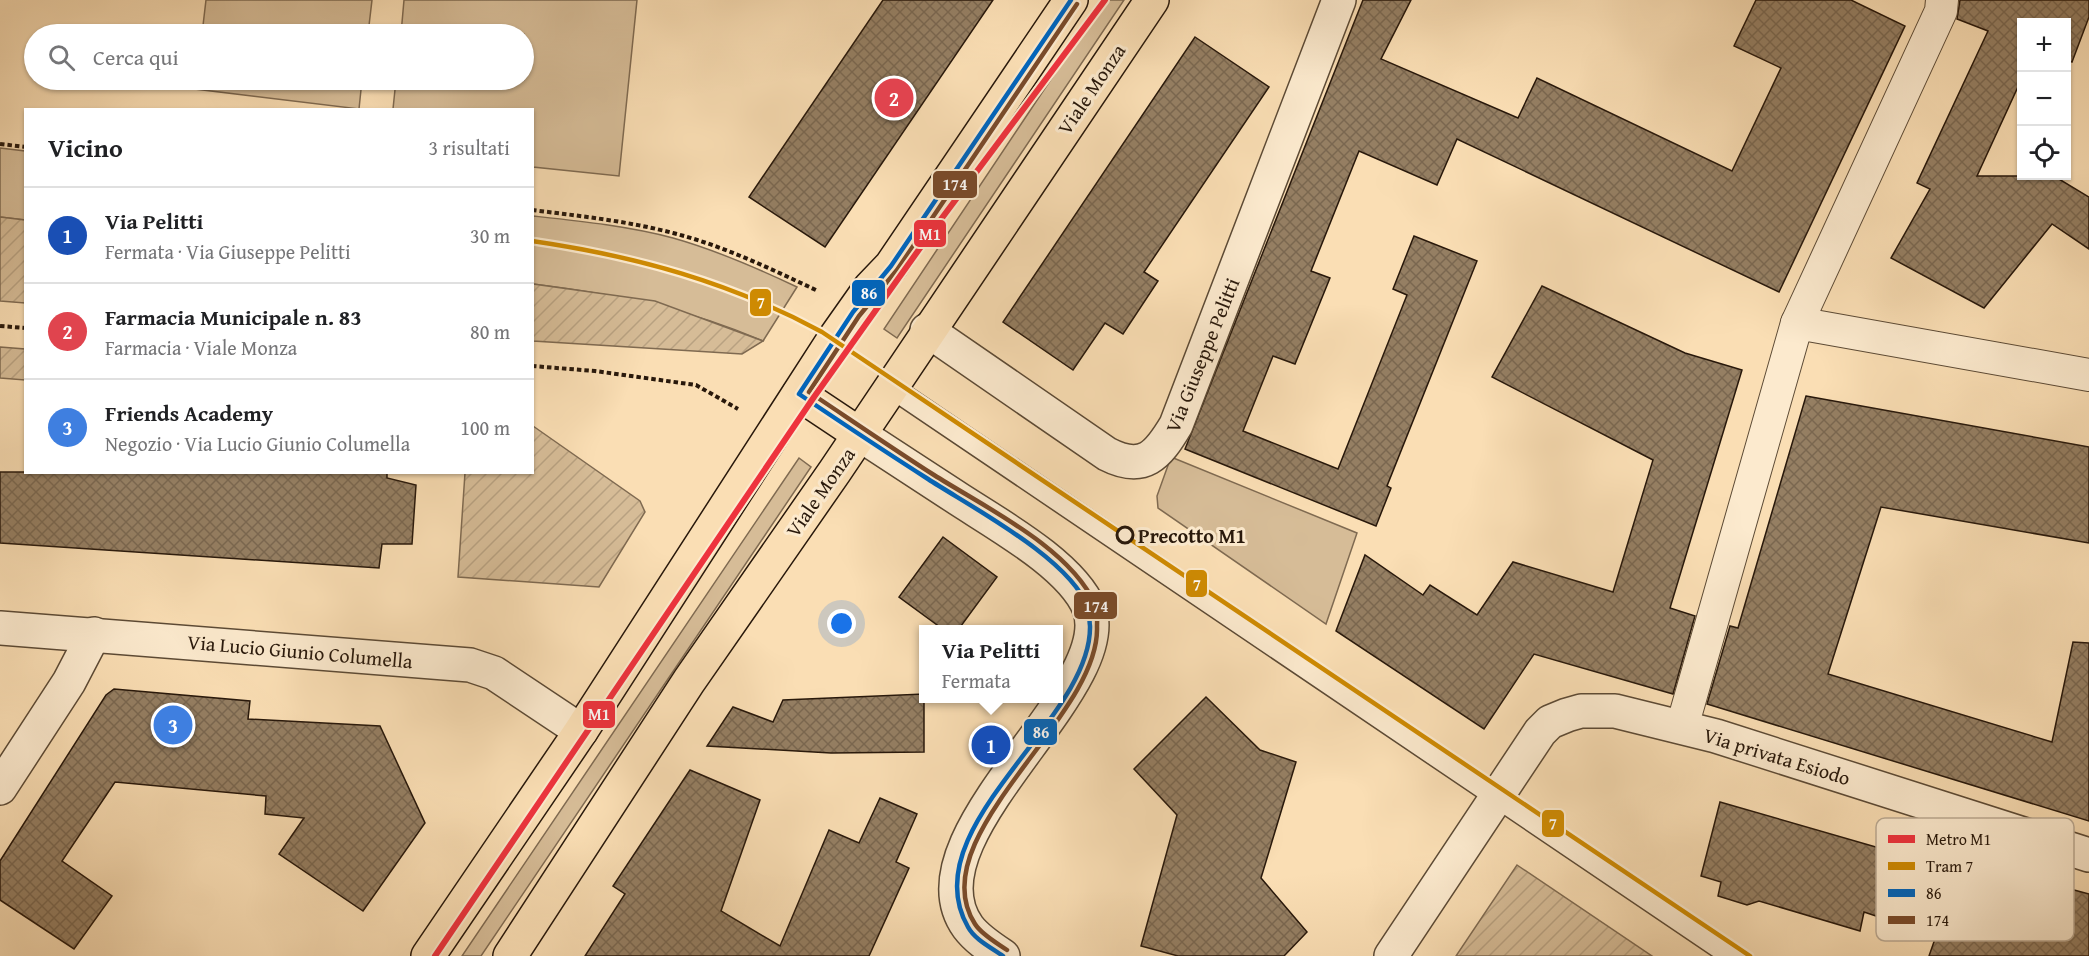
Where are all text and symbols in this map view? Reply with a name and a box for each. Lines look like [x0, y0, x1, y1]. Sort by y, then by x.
map controls [2017, 18, 2071, 180]
button: + [2017, 18, 2071, 72]
search box [24, 24, 534, 90]
street label: Viale Monza [1050, 37, 1132, 140]
icon: search [45, 41, 78, 74]
text: Cerca qui [93, 41, 179, 73]
button: − [2017, 72, 2071, 126]
pin: 2 [874, 76, 914, 120]
button: locate [2017, 126, 2071, 180]
text: Vicino [48, 128, 123, 167]
text: 3 risultati [429, 133, 510, 162]
line badge: 174 [932, 170, 978, 199]
text: 174 [943, 172, 967, 196]
text: Via Pelitti [105, 205, 203, 237]
line badge: M1 [913, 219, 947, 248]
text: 1 [62, 221, 73, 250]
text: 30 m [470, 221, 510, 250]
text: M1 [919, 222, 941, 246]
text: Fermata · Via Giuseppe Pelitti [105, 237, 351, 266]
street label: Via Giuseppe Pelitti [1158, 273, 1246, 437]
line badge: 86 [851, 279, 886, 307]
text: 86 [861, 281, 877, 305]
line badge: 7 [749, 288, 772, 317]
text: 7 [757, 290, 765, 314]
text: Farmacia Municipale n. 83 [105, 301, 362, 333]
text: 2 [62, 317, 73, 346]
text: 80 m [470, 317, 510, 346]
text: Farmacia · Viale Monza [105, 333, 297, 362]
text: Friends Academy [105, 397, 273, 429]
text: 3 [62, 413, 73, 442]
text: 100 m [460, 413, 510, 442]
text: Negozio · Via Lucio Giunio Columella [105, 429, 410, 458]
street label: Viale Monza [778, 441, 862, 543]
place label: Precotto M1 [1138, 521, 1246, 550]
marker: Precotto M1 [1116, 526, 1134, 544]
line badge: 7 [1185, 569, 1208, 598]
text: 7 [1193, 572, 1201, 596]
line badge: 174 [1073, 591, 1118, 620]
text: 174 [1084, 594, 1108, 618]
your location [827, 609, 856, 638]
popup [919, 625, 1063, 703]
street label: Via Lucio Giunio Columella [186, 627, 414, 675]
text: Via Pelitti [942, 634, 1040, 666]
text: Fermata [942, 666, 1011, 695]
line badge: M1 [582, 700, 616, 729]
pin: 3 [154, 702, 192, 748]
text: M1 [588, 702, 610, 726]
line badge: 86 [1023, 718, 1058, 746]
text: 86 [1033, 720, 1049, 744]
street label: Via privata Esiodo [1700, 720, 1854, 792]
pin: 1 [972, 722, 1010, 768]
line badge: 7 [1541, 809, 1565, 838]
text: 7 [1549, 811, 1557, 835]
legend [1876, 818, 2074, 941]
text: Metro M1 [1926, 827, 1991, 851]
text: Tram 7 [1926, 854, 1974, 878]
text: 86 [1926, 881, 1942, 905]
text: 174 [1926, 908, 1949, 932]

